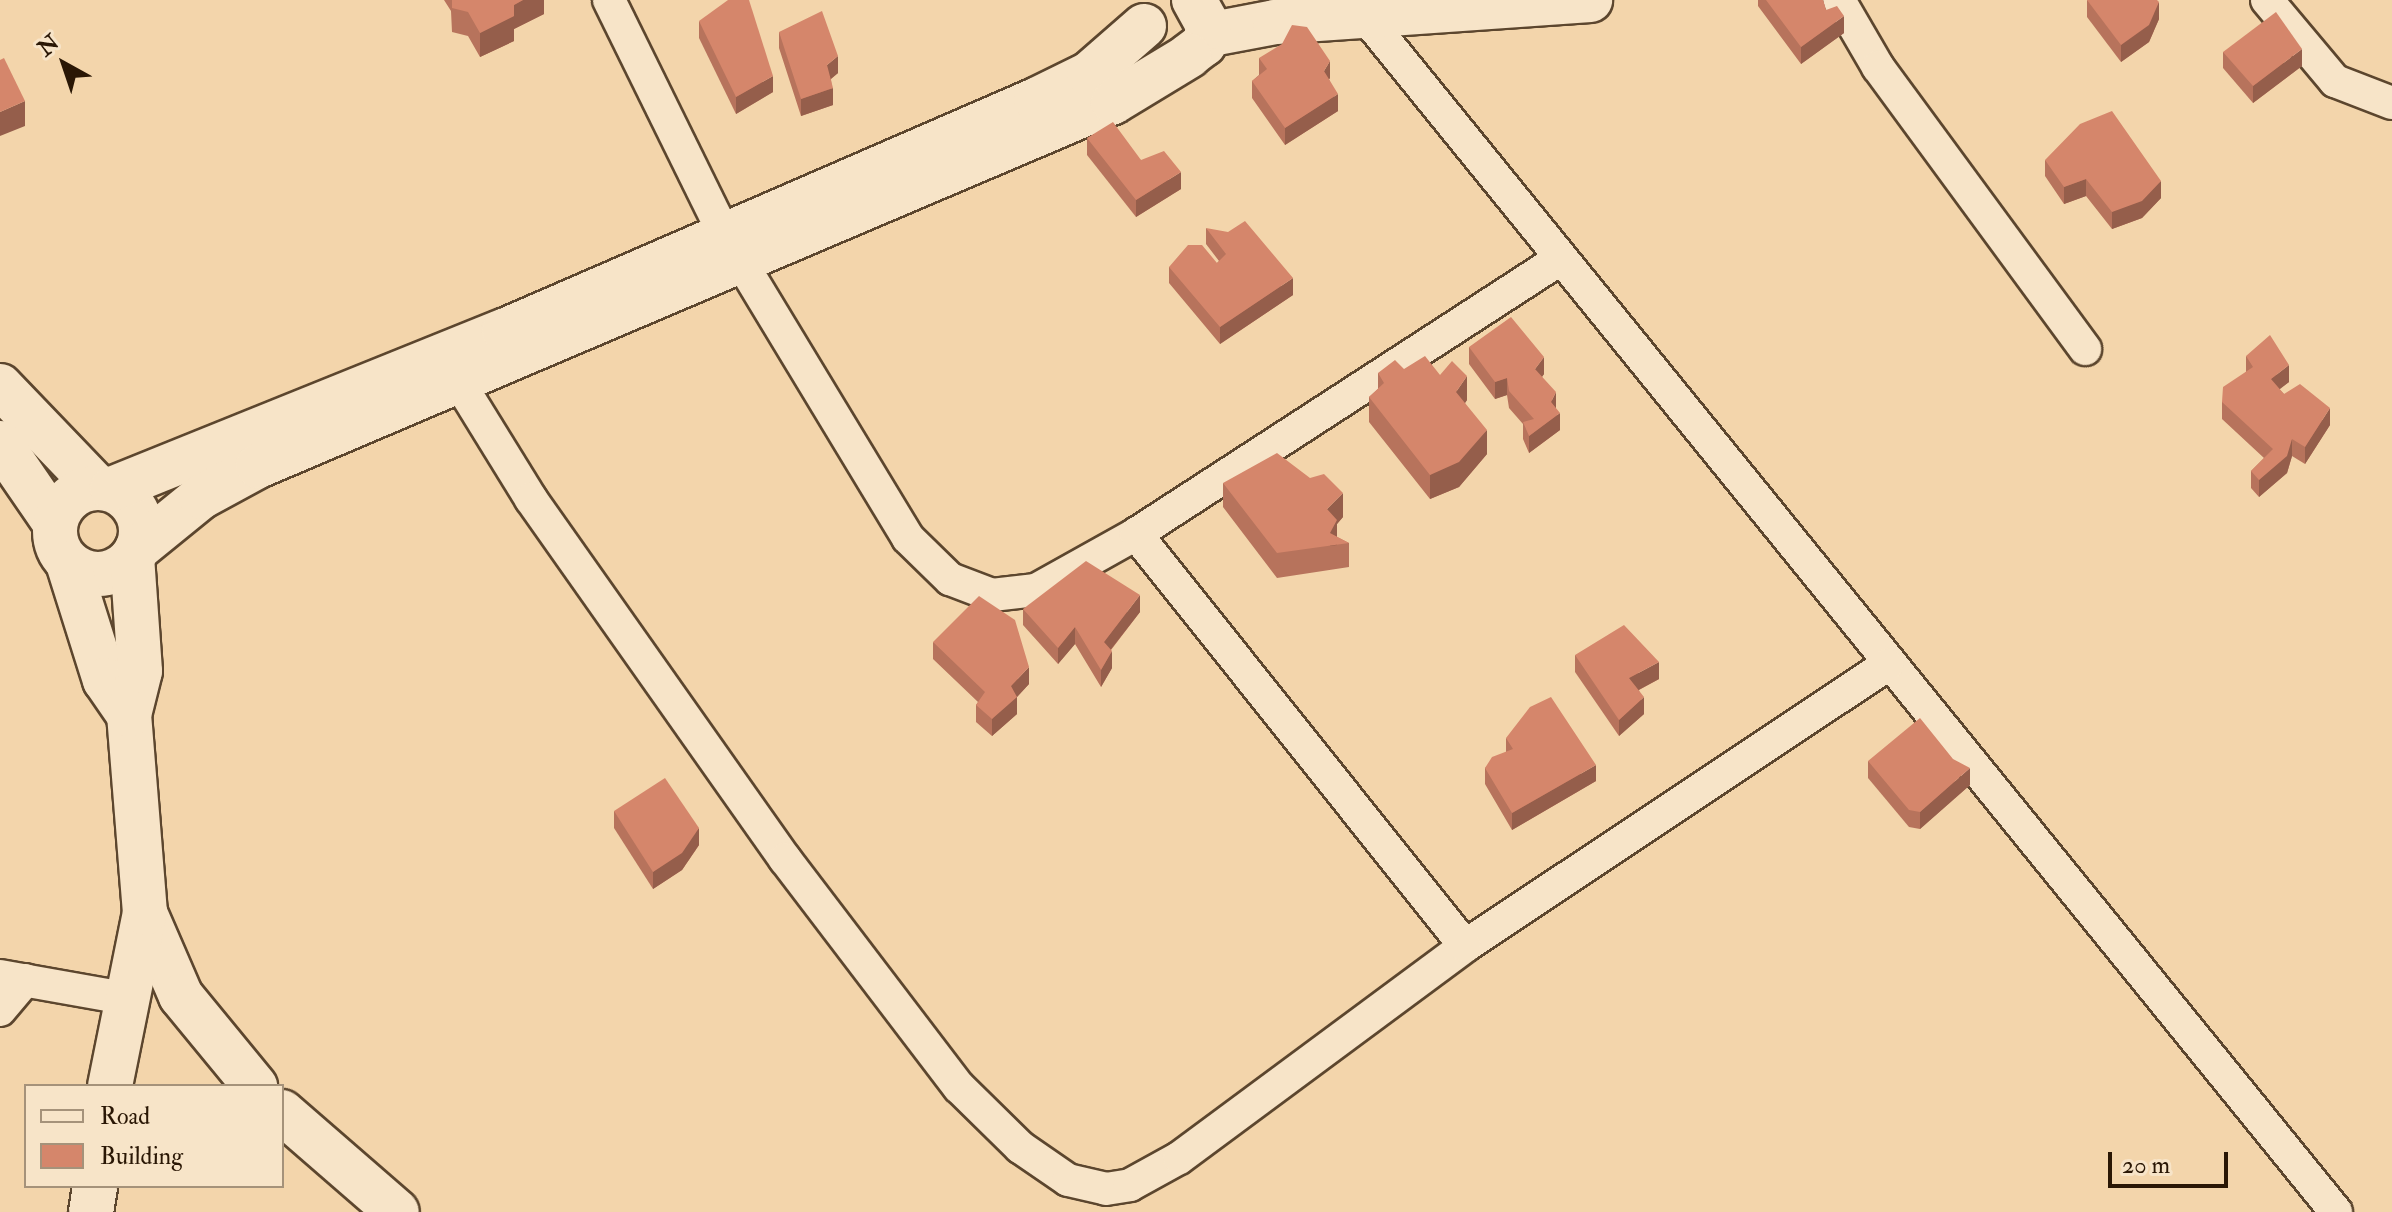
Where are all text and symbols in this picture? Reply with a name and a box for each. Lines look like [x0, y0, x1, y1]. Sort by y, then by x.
north arrow [24, 24, 104, 104]
text: N [32, 29, 65, 63]
legend [24, 1084, 284, 1188]
text: Road [100, 1101, 150, 1132]
scale bar [2112, 1136, 2232, 1186]
text: Building [100, 1141, 183, 1172]
text: 20 m [2122, 1150, 2170, 1181]

